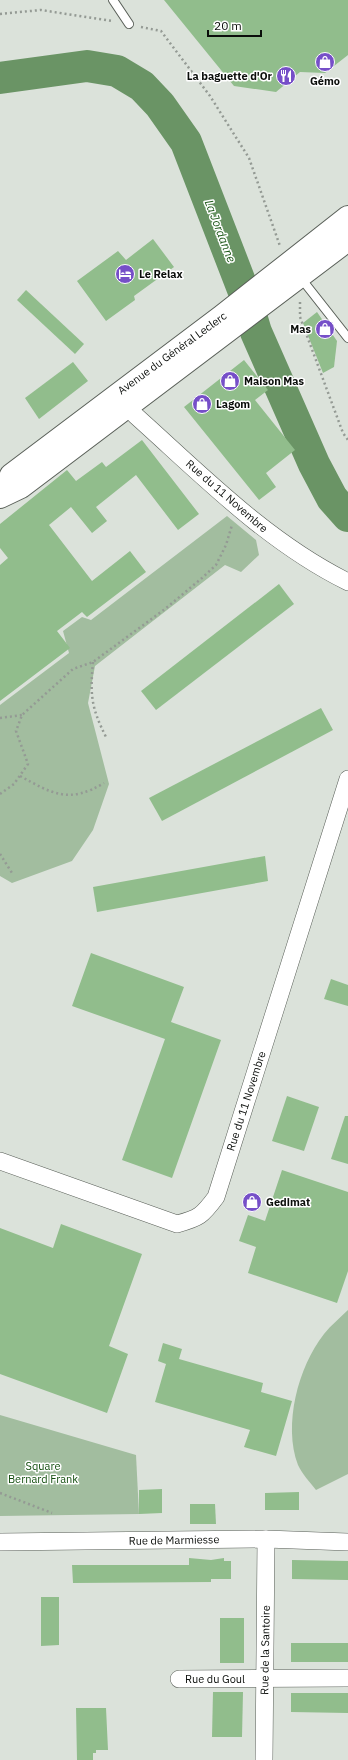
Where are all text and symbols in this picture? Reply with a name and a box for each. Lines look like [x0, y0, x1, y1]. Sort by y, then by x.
scale bar [208, 12, 261, 38]
text: 20 m [214, 18, 242, 33]
shop icon: Gémo [314, 51, 336, 73]
restaurant icon: La baguette d'Or [275, 65, 297, 87]
place label: La baguette d'Or [187, 69, 273, 83]
place label: Gémo [310, 74, 340, 88]
water label: La Jordanne [202, 197, 239, 264]
hotel icon: Le Relax [114, 263, 136, 285]
place label: Le Relax [139, 267, 183, 281]
street label: Avenue du Général Leclerc [115, 308, 230, 397]
shop icon: Mas [314, 318, 336, 340]
place label: Mas [290, 322, 311, 336]
shop icon: Maison Mas [219, 370, 241, 392]
place label: Maison Mas [244, 374, 305, 388]
shop icon: Lagom [191, 393, 213, 415]
place label: Lagom [216, 397, 250, 411]
street label: Rue du 11 Novembre [183, 457, 271, 535]
street label: Rue du 11 Novembre [223, 1049, 269, 1153]
shop icon: Gedimat [241, 1191, 263, 1213]
place label: Gedimat [266, 1195, 310, 1209]
park label: Square Bernard Frank [8, 1459, 78, 1486]
street label: Rue de Marmiesse [128, 1532, 220, 1548]
street label: Rue de la Santoire [257, 1605, 273, 1695]
street label: Rue du Goul [185, 1672, 245, 1686]

